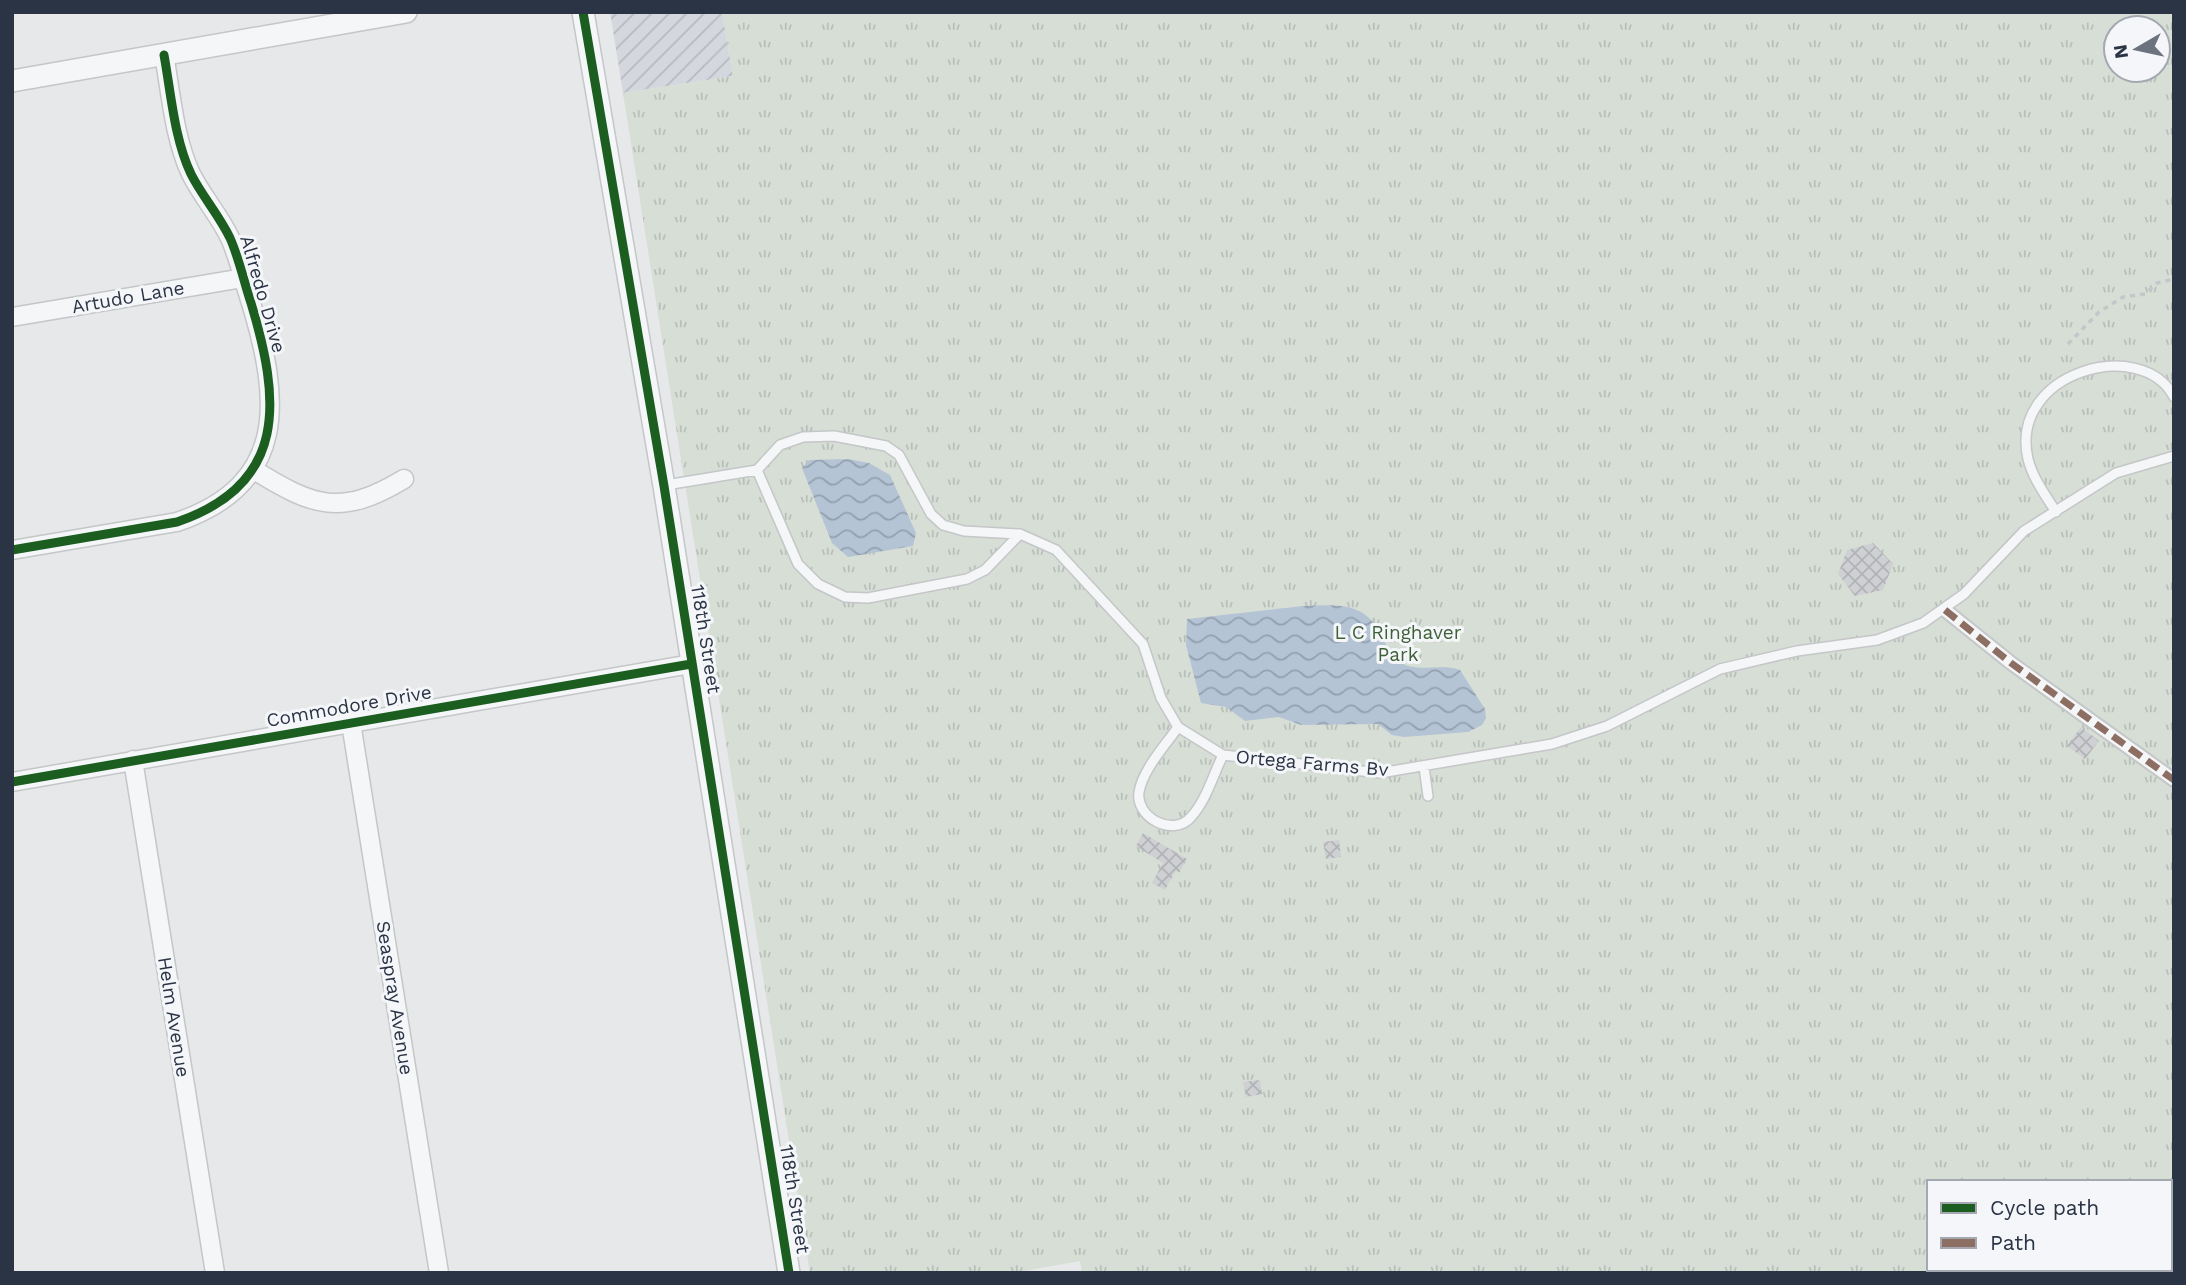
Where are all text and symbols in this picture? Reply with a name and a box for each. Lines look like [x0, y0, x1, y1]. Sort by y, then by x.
north arrow [2102, 14, 2172, 84]
text: N [2108, 43, 2133, 60]
street label: Alfredo Drive [235, 233, 291, 355]
street label: Artudo Lane [70, 276, 186, 318]
street label: 118th Street [686, 583, 726, 695]
park label: L C Ringhaver Park [1334, 621, 1462, 666]
street label: Commodore Drive [265, 680, 433, 732]
street label: Ortega Farms Bv [1235, 745, 1389, 781]
street label: Seaspray Avenue [371, 919, 419, 1077]
street label: Helm Avenue [153, 955, 195, 1079]
street label: 118th Street [775, 1143, 815, 1255]
legend [1927, 1180, 2172, 1271]
text: Cycle path [1990, 1195, 2099, 1220]
text: Path [1990, 1230, 2036, 1255]

